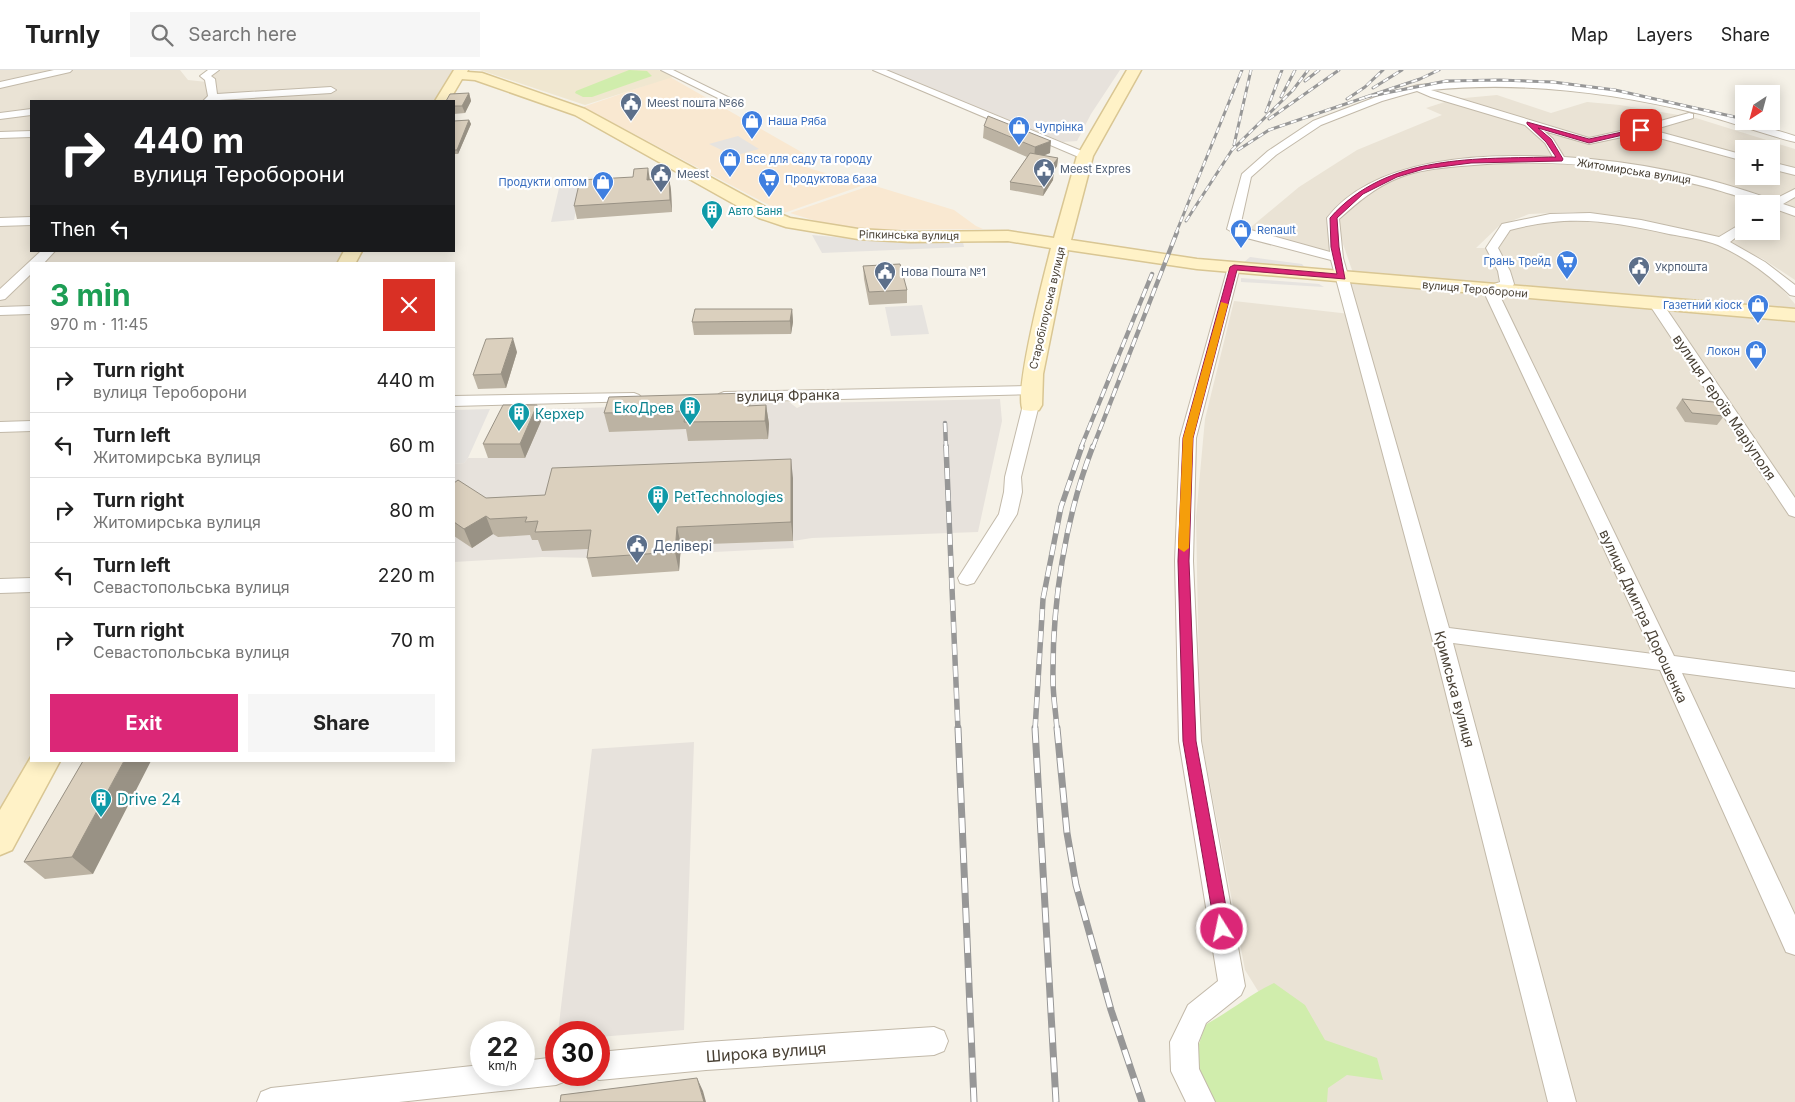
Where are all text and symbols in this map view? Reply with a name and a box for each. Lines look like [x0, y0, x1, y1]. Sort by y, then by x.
search box [130, 12, 480, 57]
text: Turnly [25, 20, 100, 49]
icon: search [148, 21, 176, 49]
text: Search here [188, 23, 297, 46]
text: Map [1571, 24, 1608, 45]
text: Layers [1636, 24, 1693, 45]
text: Share [1721, 24, 1770, 45]
north arrow [1735, 85, 1780, 130]
map controls [1735, 85, 1780, 240]
public building icon: Meest пошта №66 [619, 91, 643, 122]
place label: Meest пошта №66 [647, 96, 745, 110]
shop icon: Наша Ряба [740, 109, 764, 140]
pin [1620, 109, 1662, 151]
place label: Наша Ряба [768, 114, 826, 128]
shop icon: Чупрінка [1007, 115, 1031, 146]
icon: arrive [1627, 116, 1655, 144]
text: 440 m [133, 119, 244, 161]
icon: right [50, 120, 115, 185]
place label: Чупрінка [1035, 120, 1083, 134]
button: + [1735, 140, 1780, 185]
shop icon: Все для саду та городу [718, 147, 742, 178]
place label: Все для саду та городу [746, 152, 872, 166]
street label: Житомирська вулиця [1576, 155, 1692, 187]
public building icon: Meest Expres [1032, 157, 1056, 188]
text: вулиця Тероборони [133, 161, 345, 187]
public building icon: Meest [649, 162, 673, 193]
place label: Meest Expres [1060, 162, 1131, 176]
place label: Meest [677, 167, 710, 181]
supermarket icon: Продуктова база [757, 167, 781, 198]
shop icon: Продукти оптом [591, 170, 615, 201]
place label: Продуктова база [785, 172, 877, 186]
place label: Продукти оптом [498, 175, 587, 189]
button: − [1735, 195, 1780, 240]
building icon: Авто Баня [700, 199, 724, 230]
place label: Авто Баня [728, 204, 782, 218]
icon: left [106, 215, 134, 243]
text: Then [50, 218, 96, 241]
shop icon: Renault [1229, 218, 1253, 249]
place label: Renault [1257, 223, 1296, 237]
street label: Ріпкинська вулиця [859, 227, 959, 243]
street label: Старобілоуська вулиця [1026, 245, 1068, 371]
supermarket icon: Грань Трейд [1555, 249, 1579, 280]
place label: Грань Трейд [1483, 254, 1551, 268]
public building icon: Укрпошта [1627, 255, 1651, 286]
public building icon: Нова Пошта №1 [873, 260, 897, 291]
place label: Укрпошта [1655, 260, 1708, 274]
place label: Нова Пошта №1 [901, 265, 986, 279]
text: 3 min [50, 277, 131, 313]
street label: вулиця Тероборони [1422, 277, 1528, 301]
button: close [383, 279, 435, 331]
shop icon: Газетний кіоск [1746, 293, 1770, 324]
place label: Газетний кіоск [1663, 298, 1742, 312]
text: 970 m · 11:45 [50, 314, 148, 334]
street label: вулиця Героїв Маріуполя [1670, 331, 1780, 483]
shop icon: Локон [1744, 339, 1768, 370]
place label: Локон [1706, 344, 1740, 358]
text: Turn right [93, 359, 184, 382]
icon: right [50, 366, 78, 394]
text: 440 m [376, 369, 435, 392]
text: вулиця Тероборони [93, 382, 247, 402]
street label: вулиця Франка [736, 386, 840, 404]
building icon: ЕкоДрев [678, 395, 702, 426]
place label: ЕкоДрев [614, 399, 674, 416]
building icon: Керхер [507, 401, 531, 432]
place label: Керхер [535, 405, 584, 422]
text: Turn left [93, 424, 171, 447]
icon: left [50, 431, 78, 459]
text: 60 m [389, 434, 435, 457]
text: Житомирська вулиця [93, 447, 261, 467]
building icon: PetTechnologies [646, 484, 670, 515]
place label: PetTechnologies [674, 488, 784, 505]
text: Turn right [93, 489, 184, 512]
icon: right [50, 496, 78, 524]
text: 80 m [389, 499, 435, 522]
text: Житомирська вулиця [93, 512, 261, 532]
street label: вулиця Дмитра Дорошенка [1596, 527, 1692, 705]
public building icon: Делівері [625, 533, 649, 564]
place label: Делівері [653, 537, 712, 554]
text: Turn left [93, 554, 171, 577]
icon: left [50, 561, 78, 589]
text: 220 m [378, 564, 435, 587]
text: Севастопольська вулиця [93, 577, 290, 597]
text: Turn right [93, 619, 184, 642]
icon: right [50, 626, 78, 654]
text: 70 m [391, 629, 435, 652]
street label: Кримська вулиця [1431, 629, 1479, 749]
text: Севастопольська вулиця [93, 642, 290, 662]
button: Exit [50, 694, 238, 752]
button: Share [248, 694, 435, 752]
building icon: Drive 24 [89, 787, 113, 818]
place label: Drive 24 [117, 789, 181, 809]
position arrow [1195, 902, 1247, 954]
speed limit sign: 30 [545, 1021, 610, 1086]
text: 22 [487, 1032, 518, 1062]
street label: Широка вулиця [705, 1038, 827, 1066]
text: km/h [488, 1058, 517, 1073]

